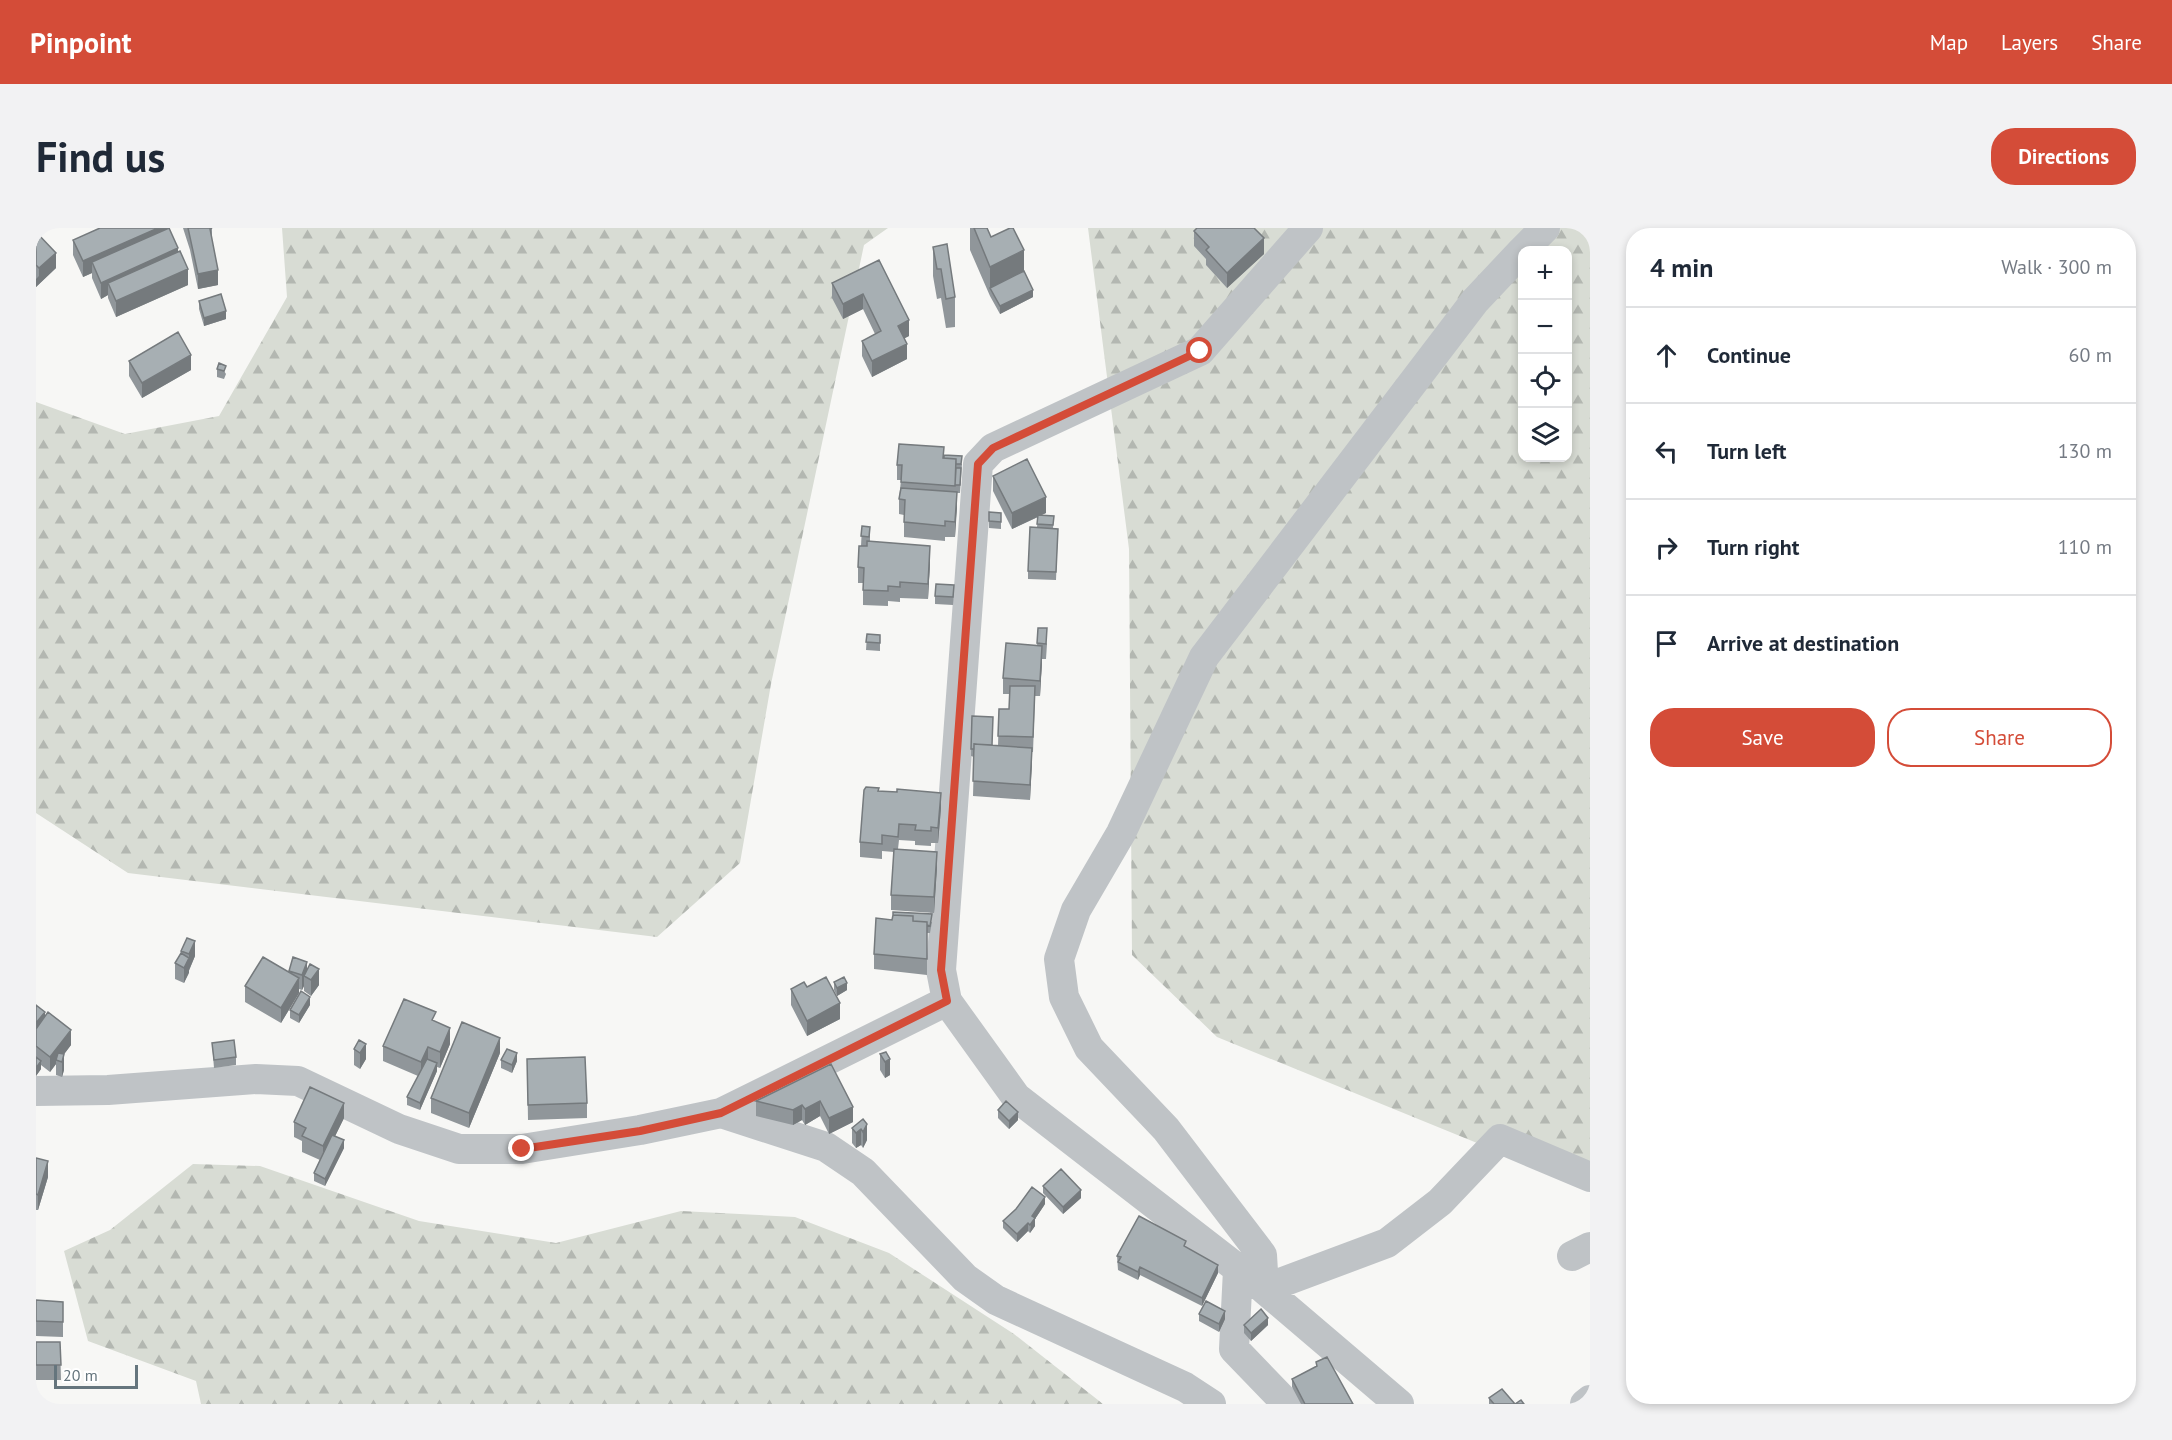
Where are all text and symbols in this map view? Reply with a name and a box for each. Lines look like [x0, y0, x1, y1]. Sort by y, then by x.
text: Pinpoint [30, 24, 132, 61]
text: Map [1930, 29, 1968, 56]
text: Layers [2001, 29, 2058, 56]
text: Share [2091, 29, 2142, 56]
button: Directions [1991, 128, 2136, 185]
text: Find us [36, 129, 165, 184]
map controls [1518, 246, 1572, 462]
button: + [1518, 246, 1572, 300]
text: 4 min [1650, 251, 1713, 284]
text: Walk · 300 m [2001, 254, 2112, 280]
button: − [1518, 300, 1572, 354]
route start [1186, 337, 1212, 363]
icon: ahead [1650, 339, 1683, 372]
text: Continue [1707, 341, 1791, 369]
text: 60 m [2069, 342, 2112, 368]
button: locate [1518, 354, 1572, 408]
button: layers [1518, 408, 1572, 462]
icon: left [1650, 435, 1683, 468]
text: Turn left [1707, 437, 1787, 465]
text: 130 m [2058, 438, 2112, 464]
icon: right [1650, 531, 1683, 564]
text: Turn right [1707, 533, 1799, 561]
text: 110 m [2058, 534, 2112, 560]
icon: arrive [1650, 627, 1683, 660]
text: Arrive at destination [1707, 629, 1899, 657]
button: Save [1650, 708, 1875, 767]
button: Share [1887, 708, 2112, 767]
route end [508, 1135, 534, 1161]
scale bar [54, 1362, 138, 1390]
text: 20 m [63, 1365, 98, 1385]

